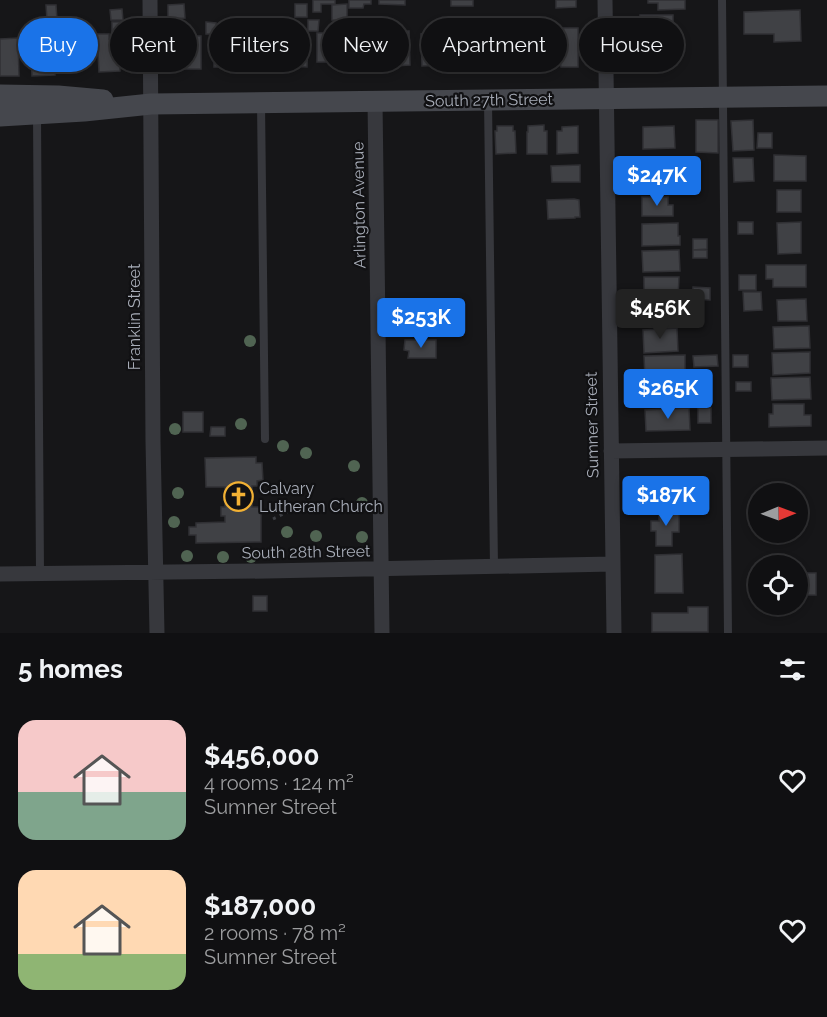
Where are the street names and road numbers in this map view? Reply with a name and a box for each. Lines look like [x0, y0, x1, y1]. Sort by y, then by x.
street label: South 27th Street [425, 89, 554, 111]
street label: Arlington Avenue [348, 141, 370, 269]
street label: Franklin Street [125, 263, 144, 370]
street label: Sumner Street [582, 371, 602, 478]
street label: South 28th Street [242, 541, 371, 563]

